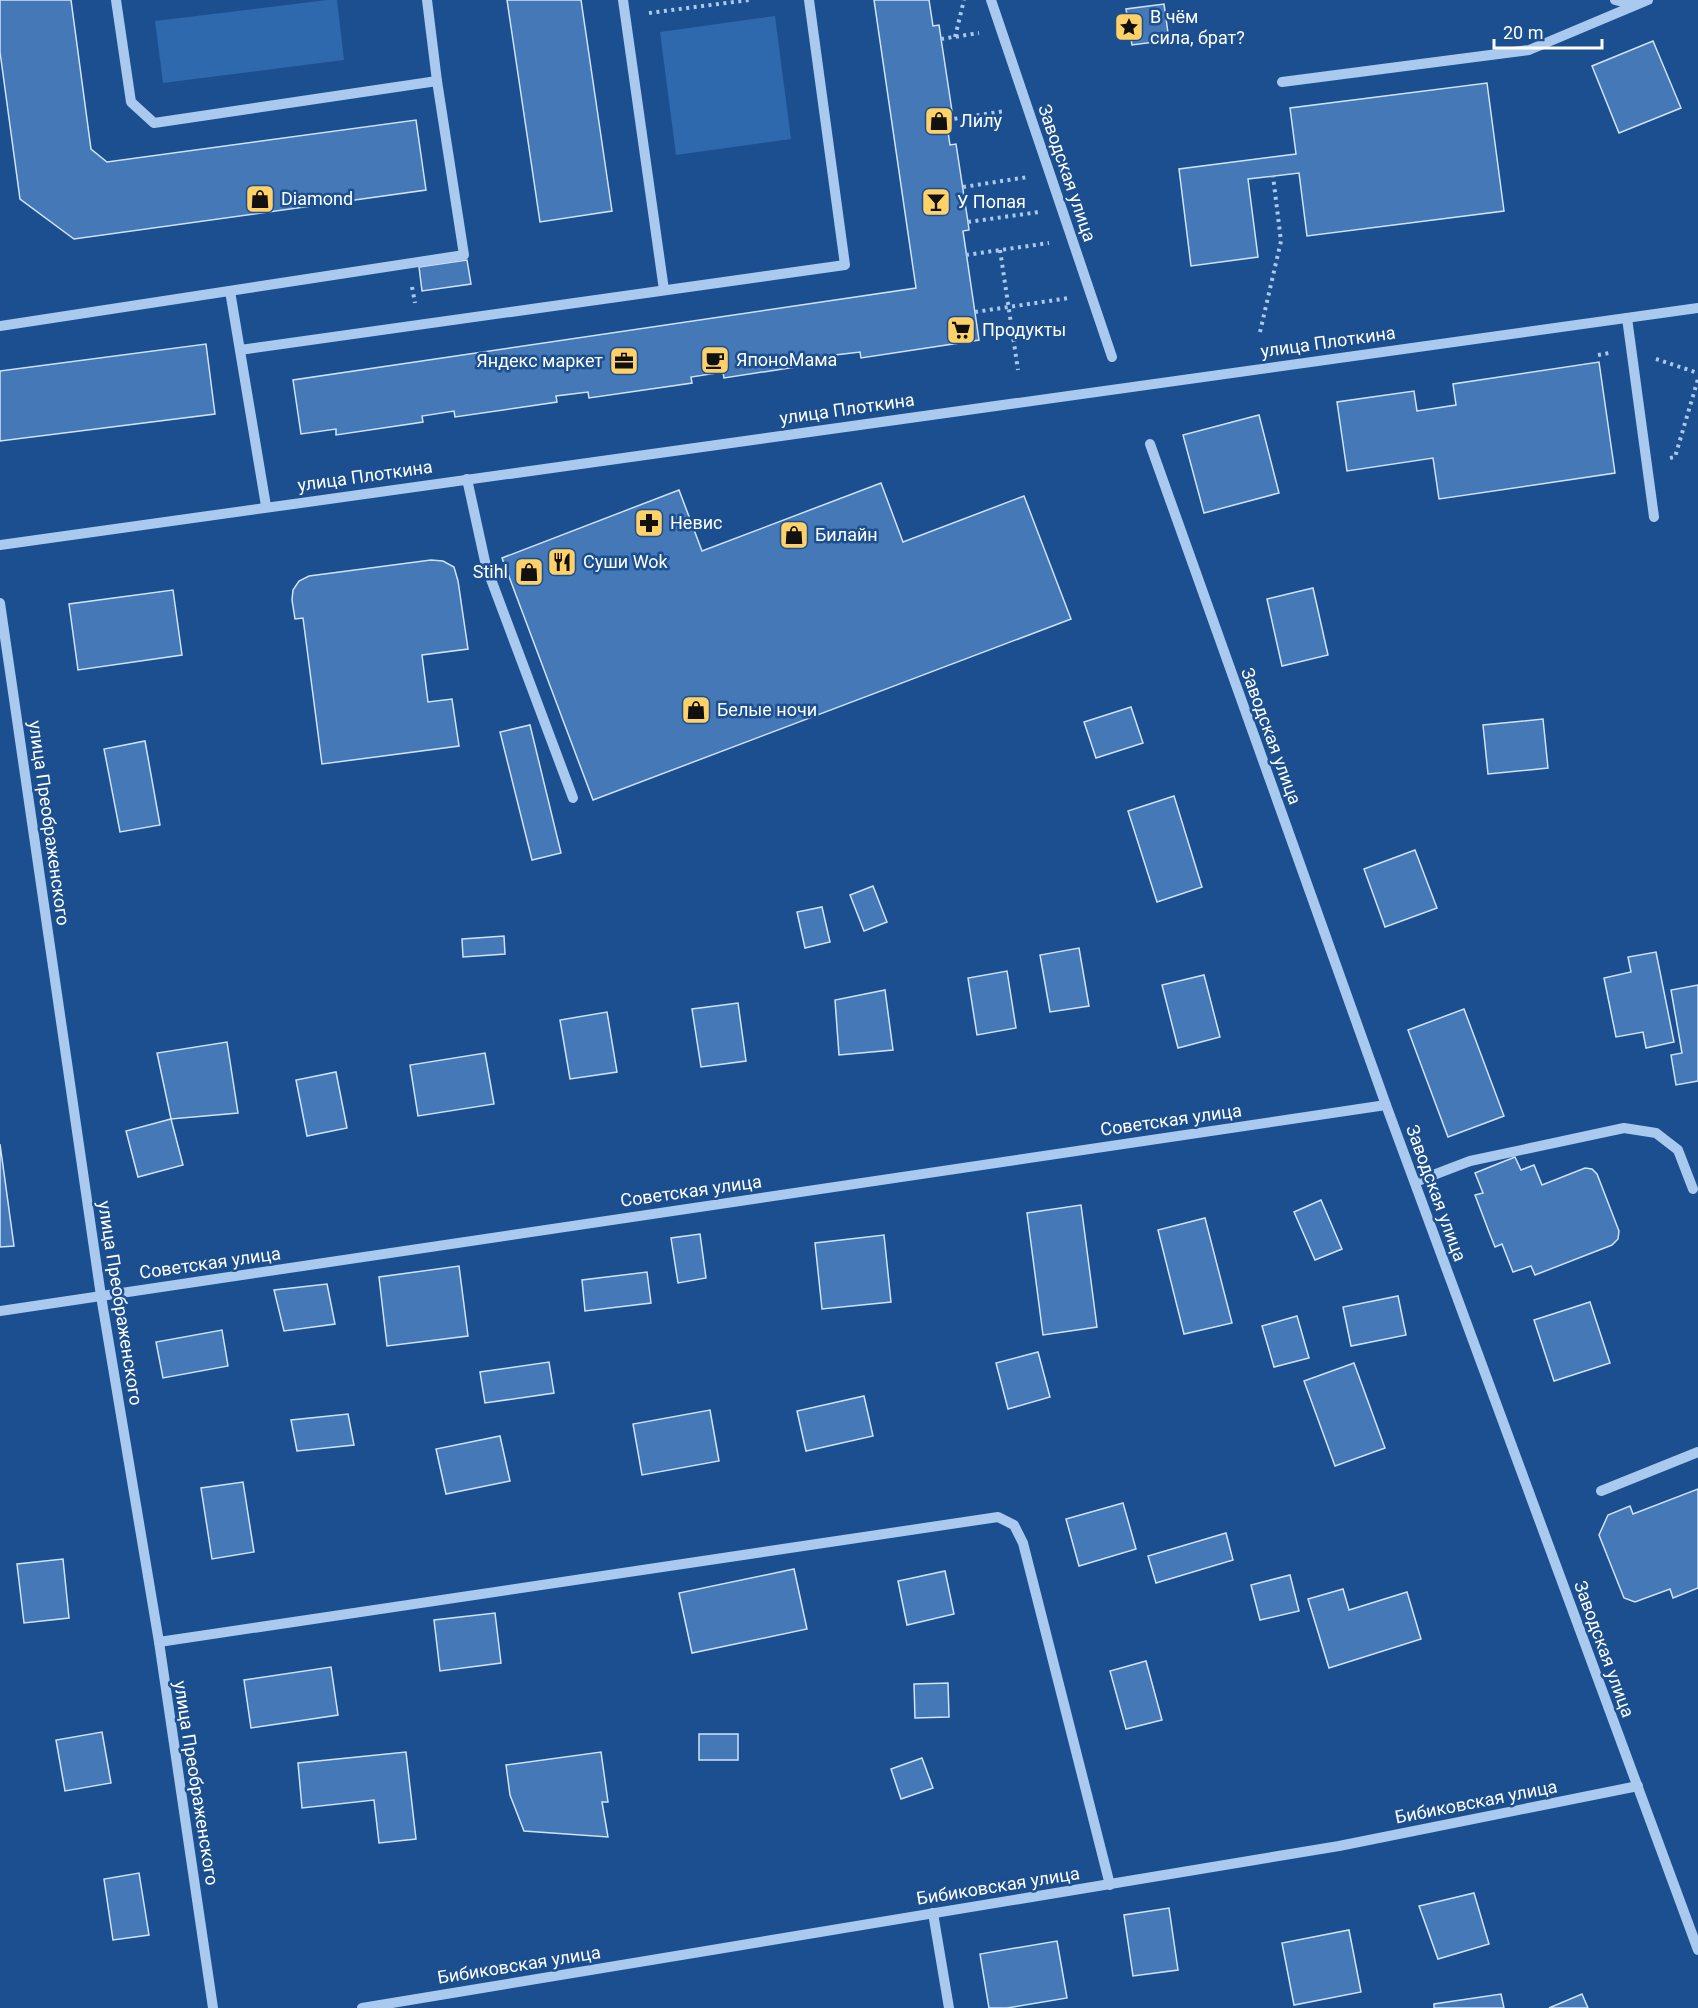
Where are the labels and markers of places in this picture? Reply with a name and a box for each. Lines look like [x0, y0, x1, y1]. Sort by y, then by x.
place label: В чём сила, брат? [1150, 6, 1245, 48]
place icon: В чём сила, брат? [1113, 11, 1145, 43]
shop icon: Лилу [923, 105, 955, 137]
place label: Лилу [960, 110, 1003, 131]
shop icon: Diamond [244, 183, 276, 215]
bar icon: У Попая [920, 186, 952, 218]
place label: Diamond [281, 188, 353, 209]
place label: У Попая [957, 191, 1026, 212]
supermarket icon: Продукты [945, 314, 977, 346]
place label: Продукты [982, 319, 1066, 340]
cafe icon: ЯпоноМама [699, 344, 731, 376]
office icon: Яндекс маркет [608, 345, 640, 377]
place label: ЯпоноМама [736, 349, 837, 370]
place label: Яндекс маркет [476, 350, 603, 371]
pharmacy icon: Невис [633, 507, 665, 539]
place label: Невис [670, 512, 723, 533]
shop icon: Билайн [778, 519, 810, 551]
place label: Билайн [815, 524, 878, 545]
restaurant icon: Суши Wok [546, 546, 578, 578]
place label: Суши Wok [583, 551, 669, 572]
shop icon: Stihl [513, 556, 545, 588]
place label: Stihl [473, 561, 508, 582]
shop icon: Белые ночи [680, 694, 712, 726]
place label: Белые ночи [717, 699, 817, 720]

